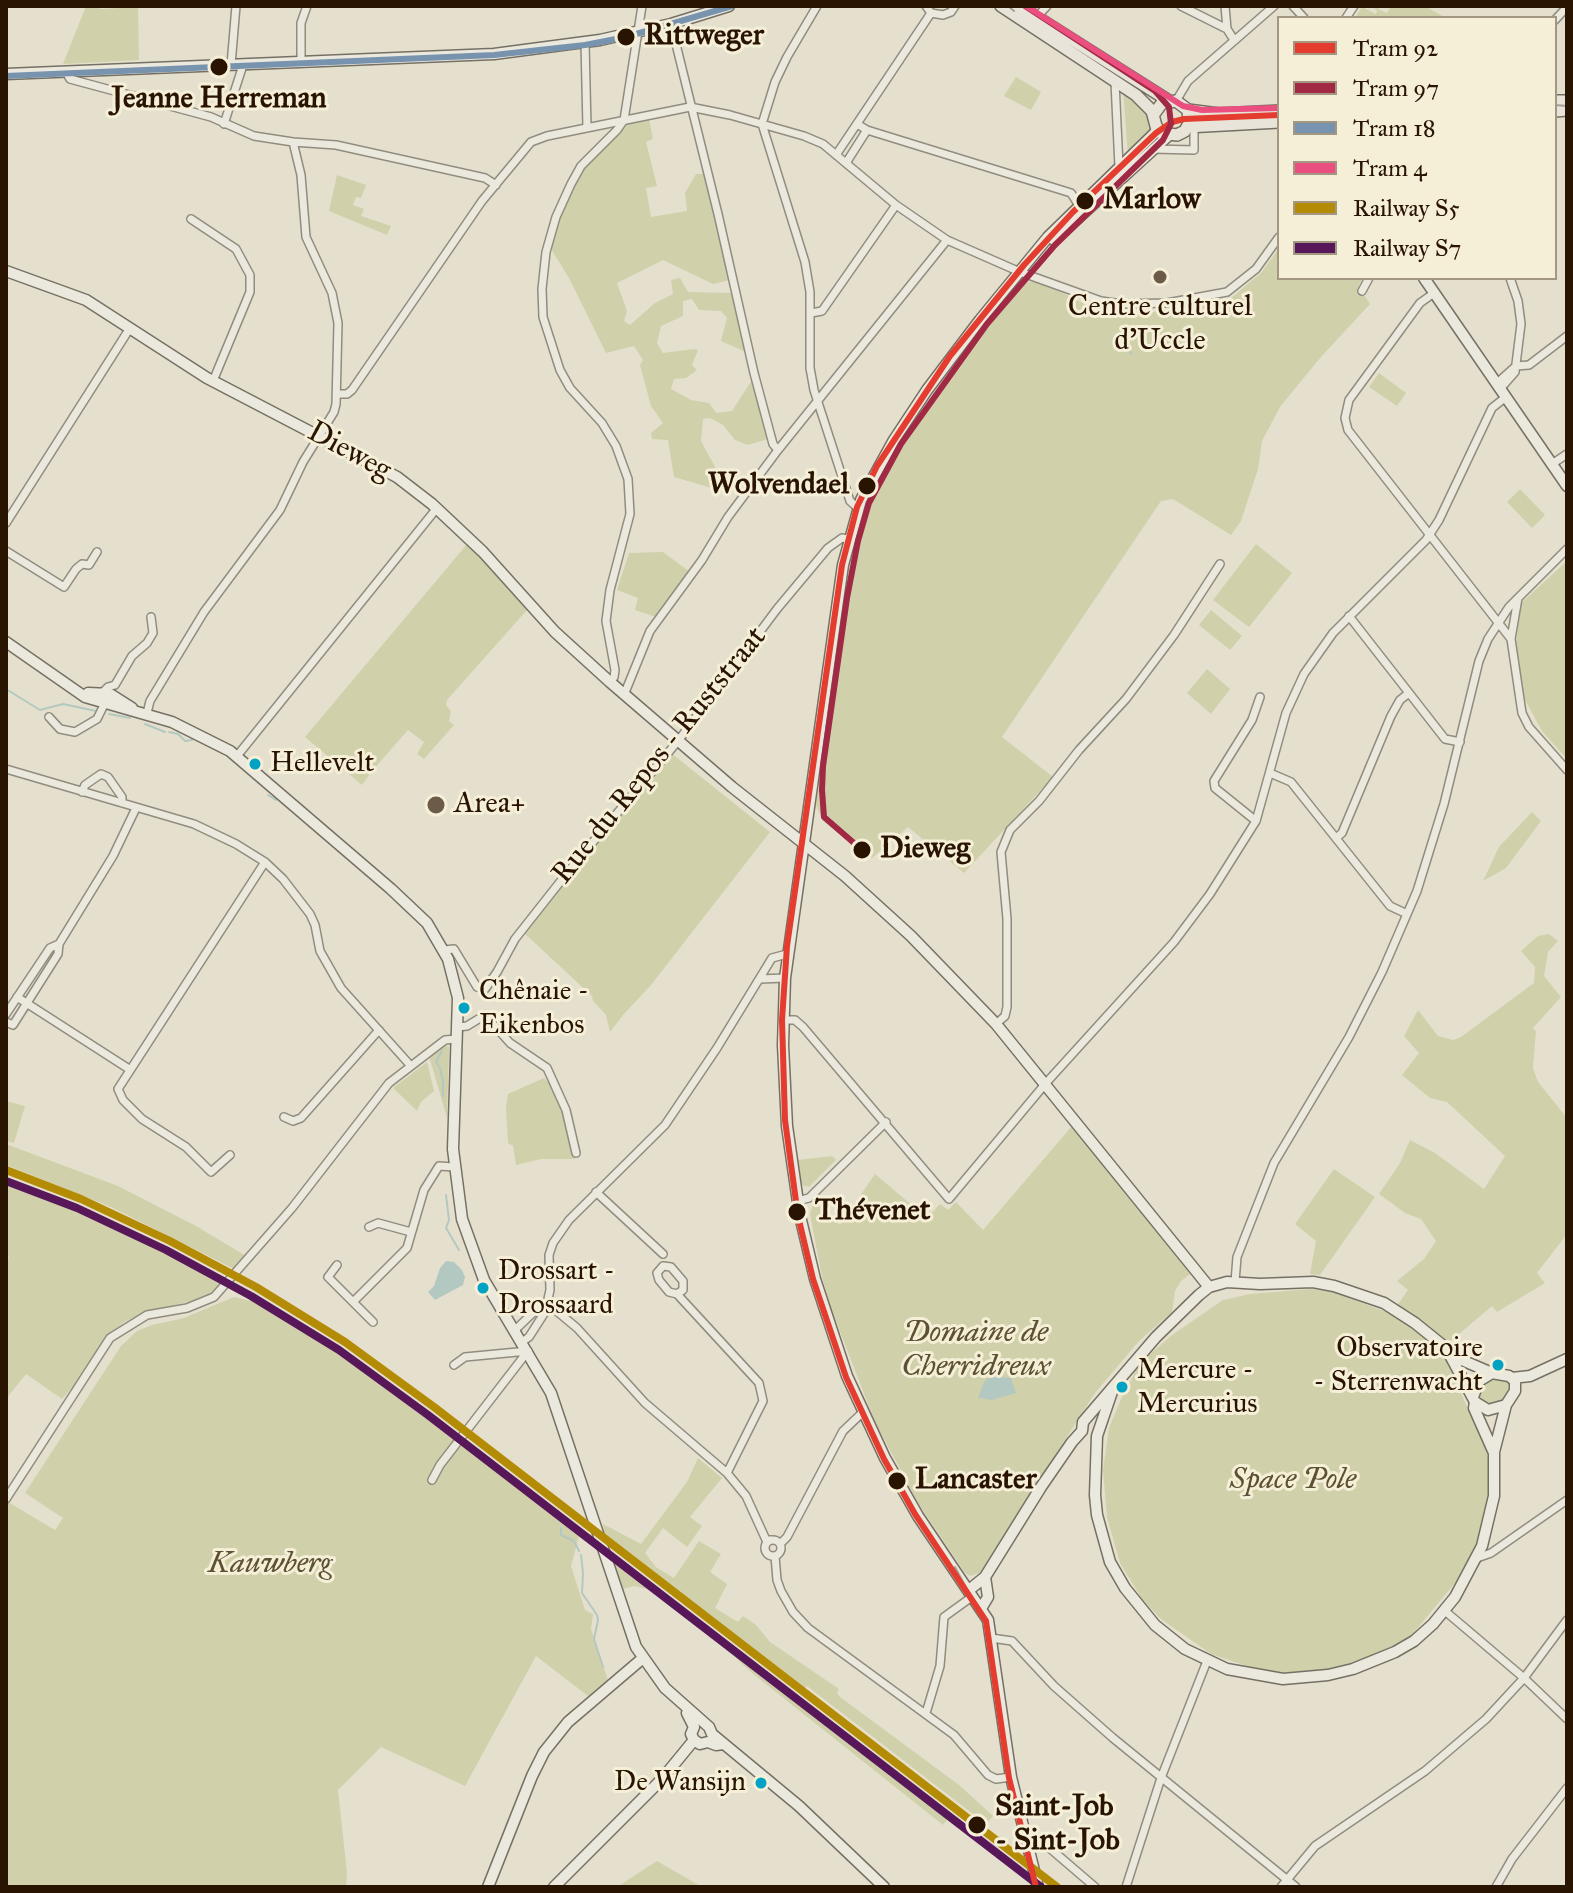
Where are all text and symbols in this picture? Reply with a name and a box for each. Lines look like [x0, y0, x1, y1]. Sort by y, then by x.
legend [1277, 16, 1557, 280]
place label: Rittweger [644, 19, 764, 55]
marker: Rittweger [615, 26, 637, 48]
text: Tram 92 [1353, 33, 1438, 63]
marker: Jeanne Herreman [208, 56, 230, 78]
text: Tram 97 [1353, 73, 1439, 103]
place label: Jeanne Herreman [111, 82, 327, 118]
text: Tram 18 [1353, 113, 1436, 143]
text: Tram 4 [1353, 153, 1427, 183]
place label: Marlow [1103, 183, 1201, 219]
marker: Marlow [1074, 190, 1096, 212]
text: Railway S5 [1353, 193, 1460, 223]
text: Railway S7 [1353, 233, 1461, 263]
marker: Centre culturel d'Uccle [1151, 268, 1169, 286]
place label: Centre culturel d'Uccle [1068, 290, 1252, 360]
street label: Dieweg [301, 414, 397, 490]
place label: Wolvendael [708, 468, 849, 504]
marker: Wolvendael [856, 475, 878, 497]
street label: Rue du Repos - Ruststraat [545, 620, 775, 892]
place label: Hellevelt [270, 747, 374, 781]
marker: Hellevelt [247, 756, 263, 772]
place label: Area+ [454, 787, 525, 823]
marker: Area+ [425, 794, 447, 816]
place label: Dieweg [880, 832, 970, 868]
marker: Dieweg [851, 839, 873, 861]
place label: Chênaie - Eikenbos [479, 975, 589, 1041]
marker: Chênaie - Eikenbos [456, 1000, 472, 1016]
place label: Thévenet [815, 1194, 930, 1230]
marker: Thévenet [786, 1201, 808, 1223]
place label: Drossart - Drossaard [498, 1255, 615, 1321]
marker: Drossart - Drossaard [475, 1280, 491, 1296]
park label: Domaine de Cherridreux [901, 1316, 1051, 1386]
place label: Observatoire - Sterrenwacht [1313, 1332, 1483, 1398]
place label: Mercure - Mercurius [1137, 1354, 1258, 1420]
marker: Observatoire - Sterrenwacht [1490, 1357, 1506, 1373]
marker: Mercure - Mercurius [1114, 1379, 1130, 1395]
place label: Lancaster [915, 1463, 1037, 1499]
park label: Space Pole [1230, 1463, 1356, 1499]
marker: Lancaster [886, 1470, 908, 1492]
park label: Kauwberg [208, 1547, 332, 1583]
place label: De Wansijn [614, 1766, 746, 1800]
marker: De Wansijn [753, 1775, 769, 1791]
place label: Saint-Job - Sint-Job [995, 1790, 1120, 1860]
marker: Saint-Job - Sint-Job [966, 1814, 988, 1836]

